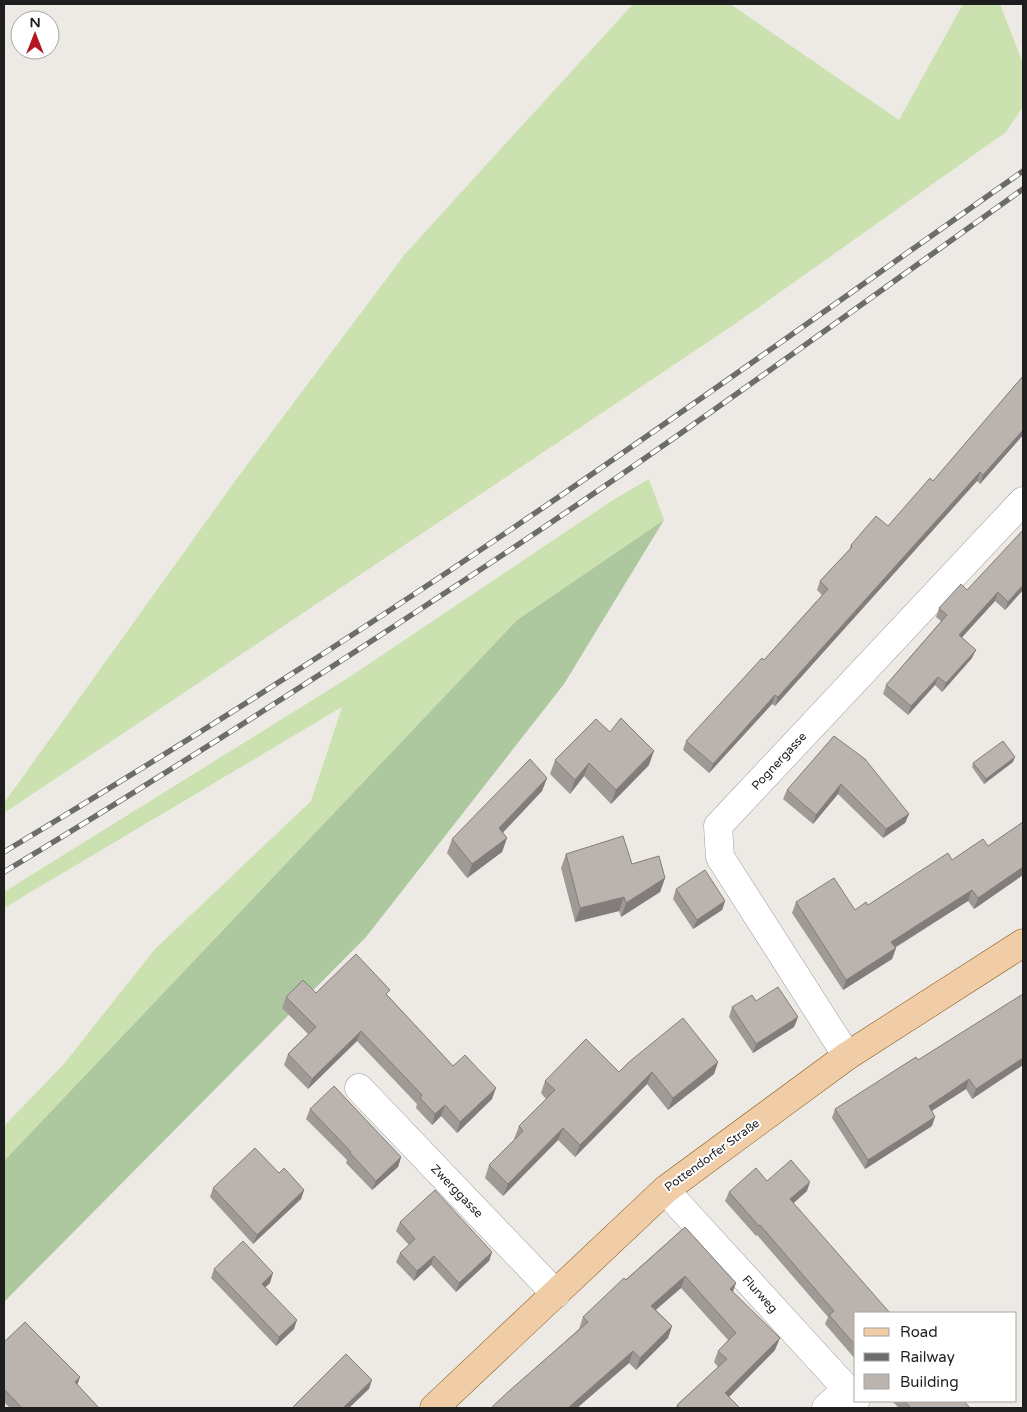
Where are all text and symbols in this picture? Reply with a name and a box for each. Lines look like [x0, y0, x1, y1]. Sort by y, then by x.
north arrow [10, 10, 60, 60]
text: N [29, 14, 41, 31]
street label: Pognergasse [749, 729, 809, 793]
street label: Pottendorfer Straße [662, 1116, 762, 1194]
street label: Zwerggasse [428, 1162, 486, 1221]
street label: Flurweg [739, 1272, 781, 1316]
legend [854, 1312, 1017, 1402]
text: Road [900, 1323, 938, 1341]
text: Railway [900, 1348, 955, 1366]
text: Building [900, 1373, 959, 1391]

